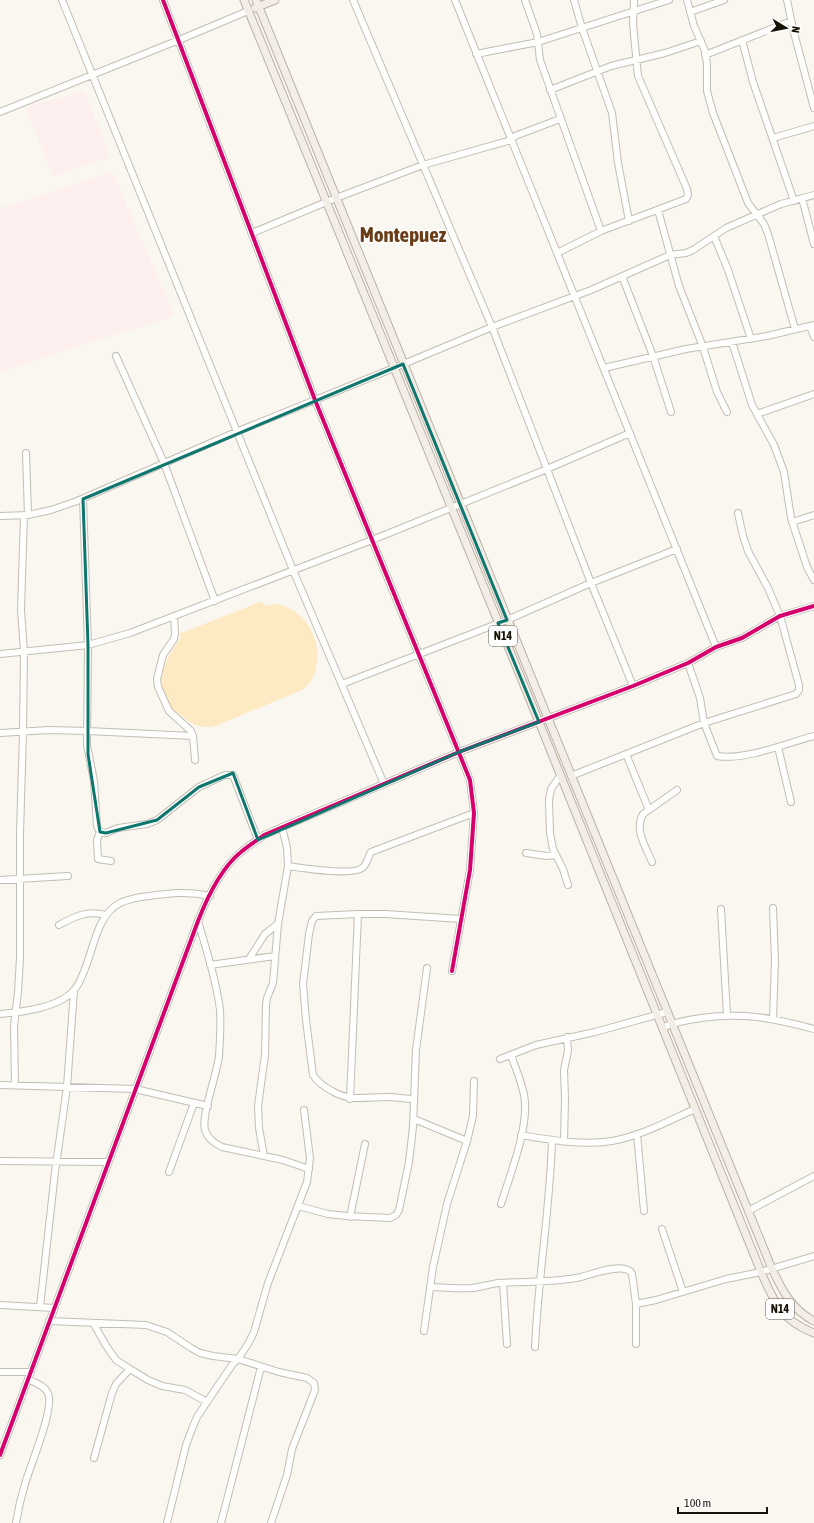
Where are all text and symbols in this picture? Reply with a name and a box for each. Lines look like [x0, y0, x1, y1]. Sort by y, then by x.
north arrow [766, 8, 806, 48]
text: N [789, 25, 802, 34]
district label: Montepuez [360, 222, 447, 246]
road number: N14 [489, 626, 517, 646]
road number: N14 [766, 1299, 794, 1319]
scale bar [678, 1489, 767, 1515]
text: 100 m [684, 1496, 711, 1510]

